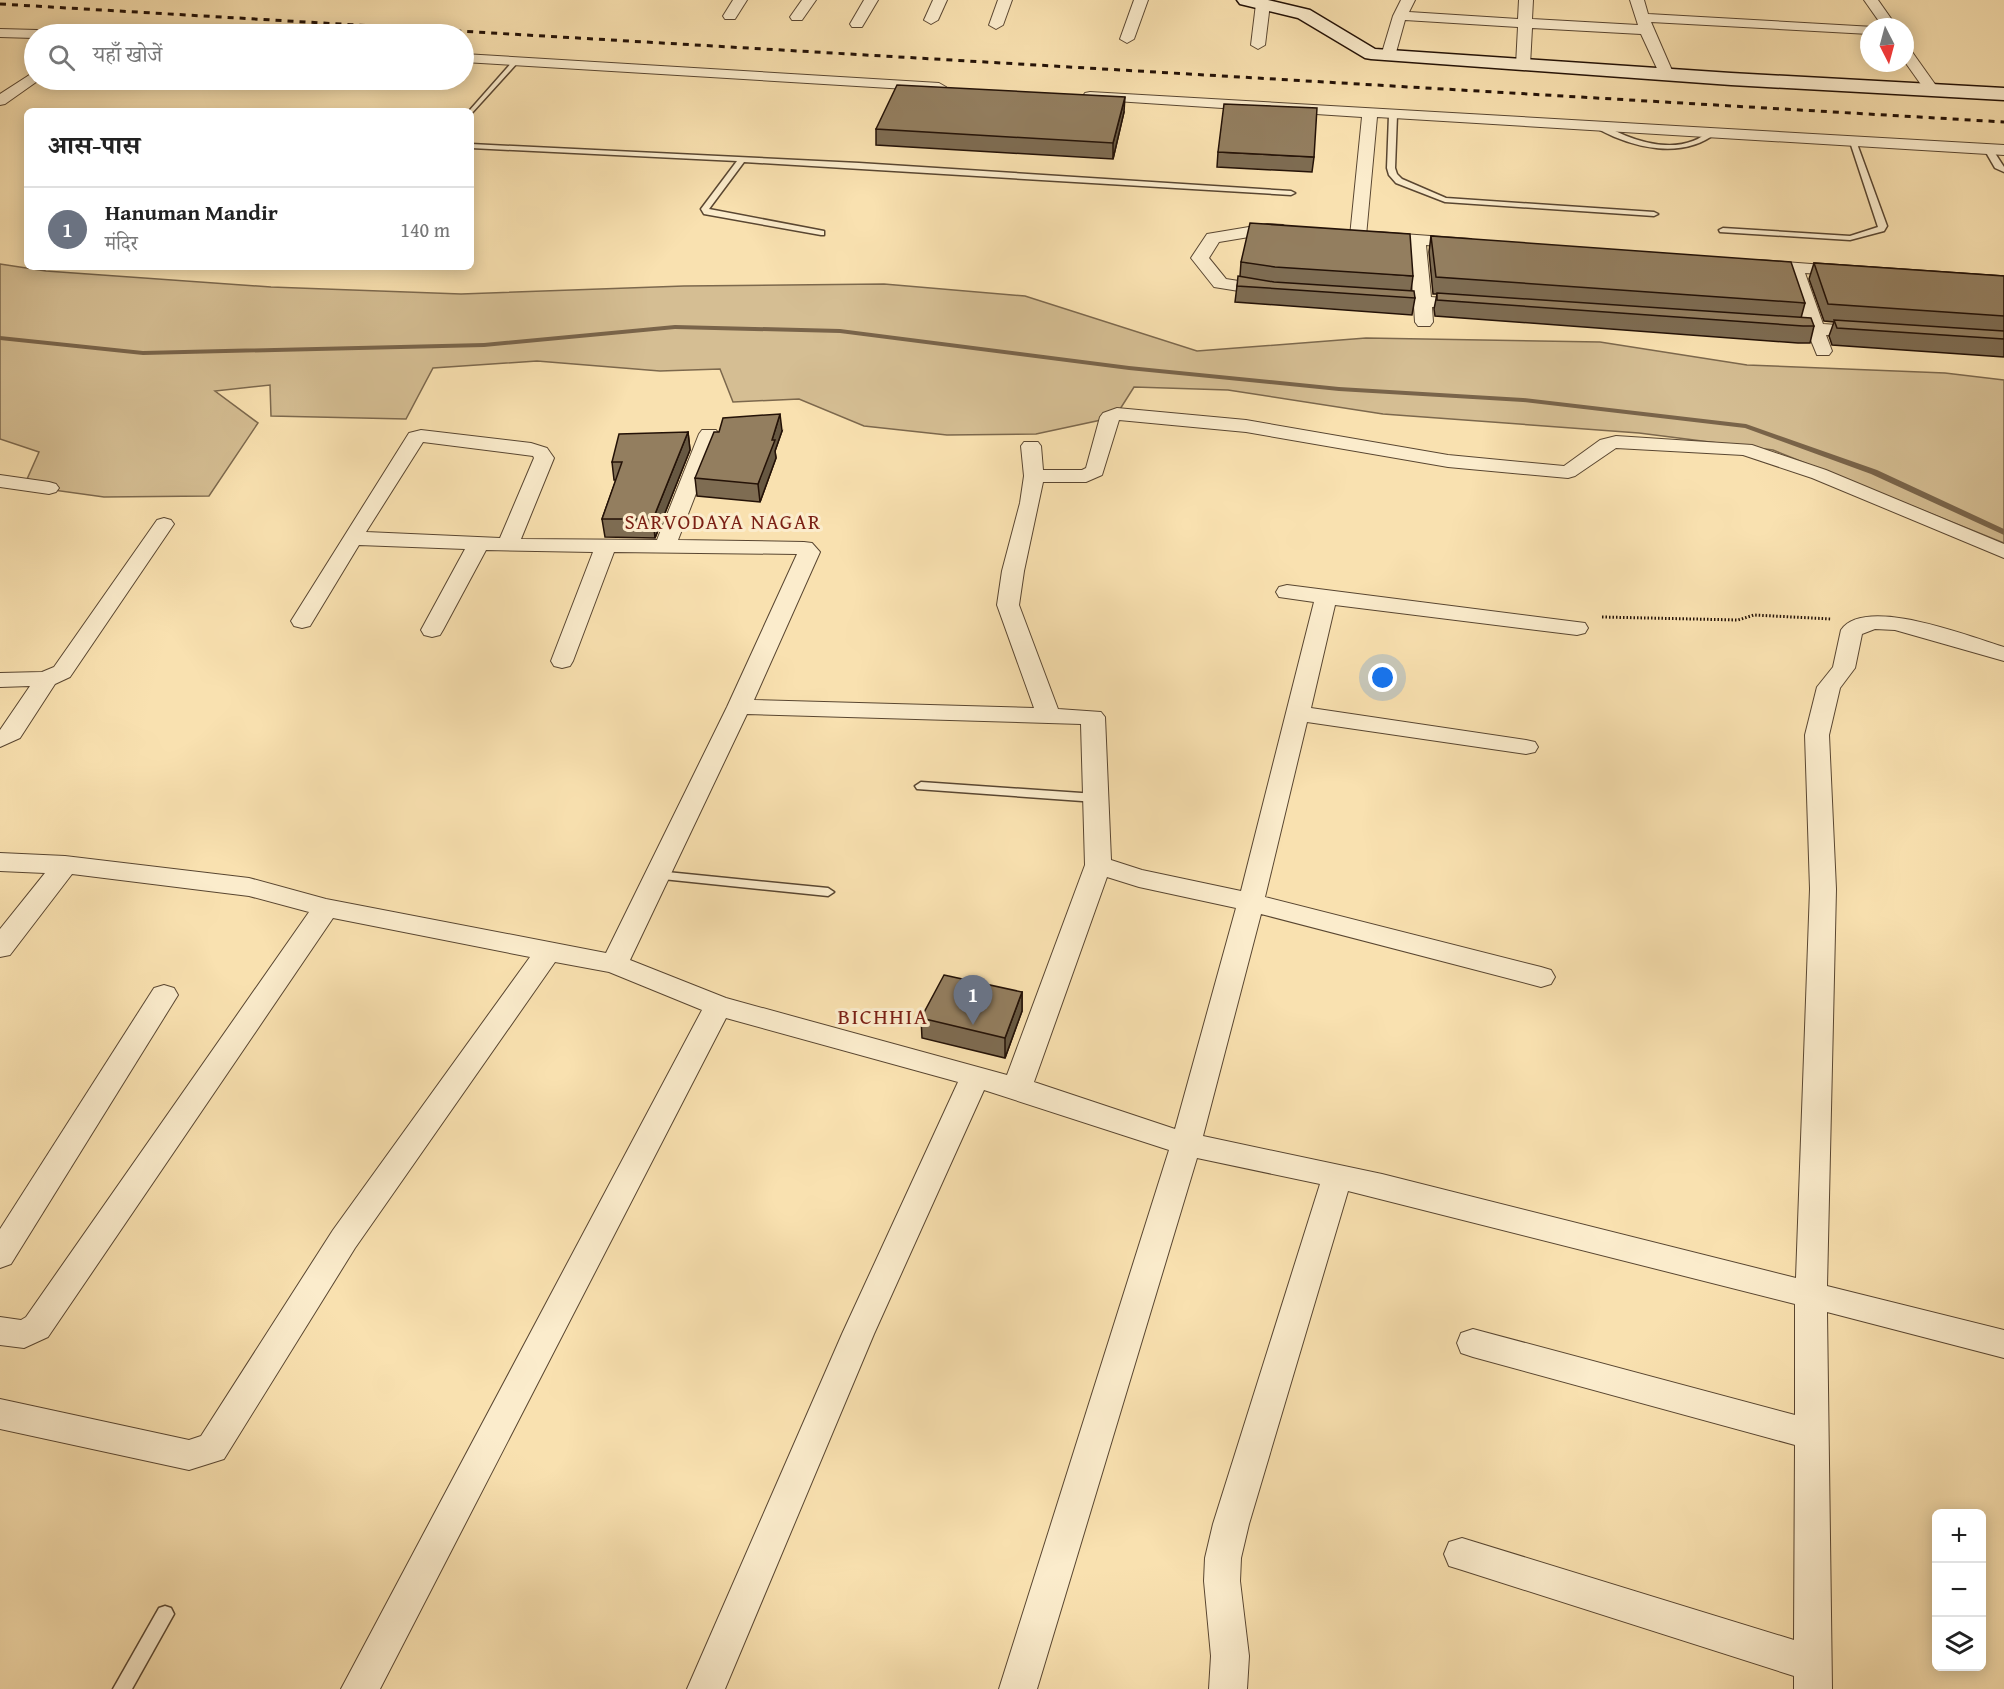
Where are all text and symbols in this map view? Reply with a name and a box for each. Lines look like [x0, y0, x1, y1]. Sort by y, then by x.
north arrow [1860, 18, 1914, 72]
search box [24, 24, 474, 90]
text: यहाँ खोजें [93, 38, 162, 70]
icon: search [45, 41, 78, 74]
text: आस-पास [48, 125, 140, 164]
text: Hanuman Mandir [105, 196, 278, 228]
text: 1 [62, 215, 73, 244]
text: 140 m [400, 215, 450, 244]
text: मंदिर [105, 228, 138, 257]
district label: SARVODAYA NAGAR [624, 506, 822, 537]
your location [1368, 663, 1397, 692]
pin: 1 [954, 976, 992, 1025]
district label: BICHHIA [837, 1000, 929, 1032]
map controls [1932, 1509, 1986, 1671]
button: + [1932, 1509, 1986, 1563]
button: − [1932, 1563, 1986, 1617]
button: layers [1932, 1617, 1986, 1671]

